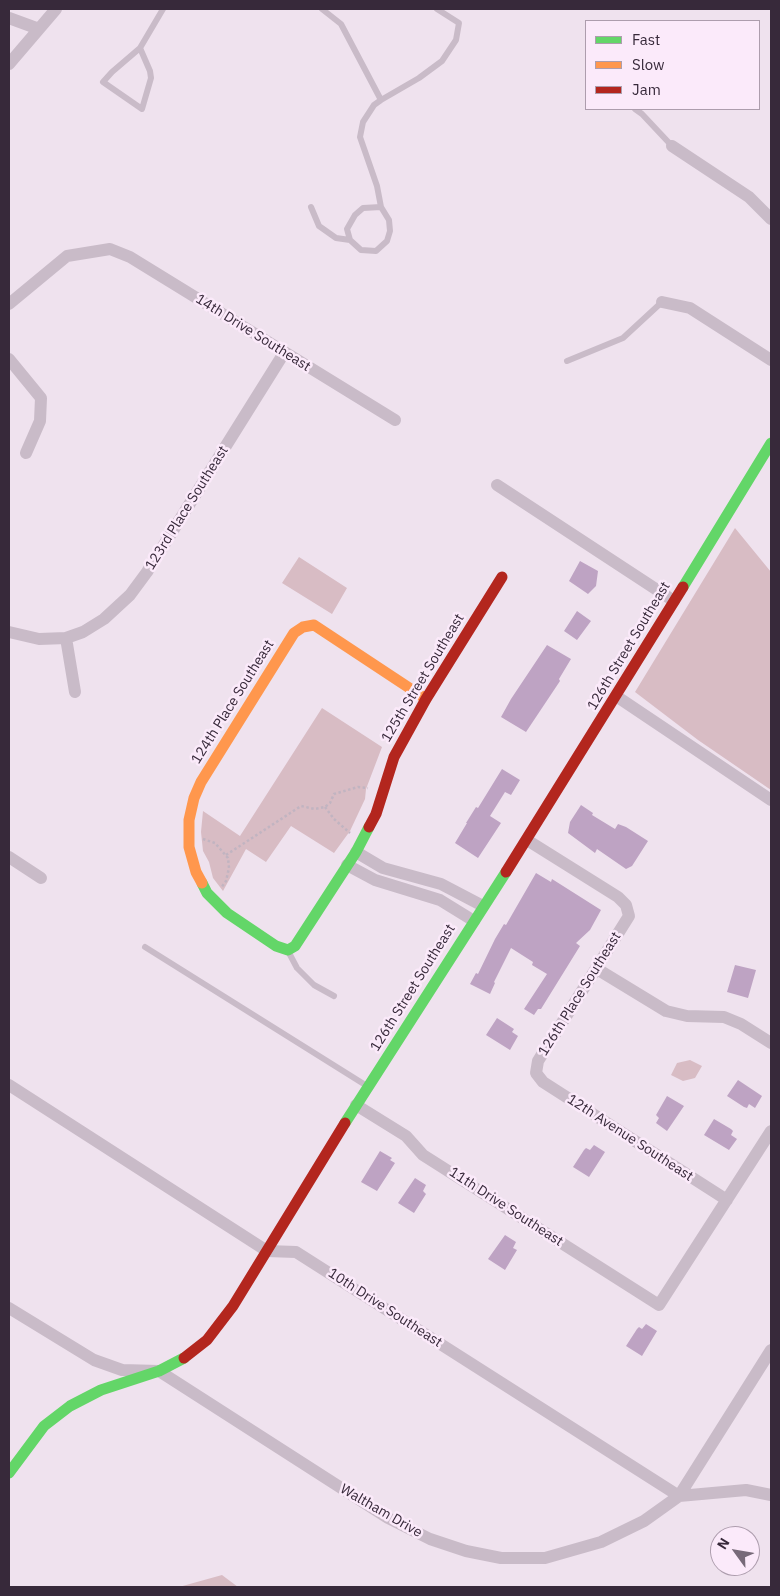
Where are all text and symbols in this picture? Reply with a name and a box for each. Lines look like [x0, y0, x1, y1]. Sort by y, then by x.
legend [585, 20, 760, 110]
text: Fast [632, 30, 660, 49]
text: Slow [632, 55, 665, 74]
text: Jam [632, 80, 661, 99]
street label: 14th Drive Southeast [192, 291, 314, 375]
street label: 123rd Place Southeast [142, 443, 232, 573]
street label: 126th Street Southeast [584, 579, 674, 713]
street label: 125th Street Southeast [378, 611, 468, 745]
street label: 124th Place Southeast [188, 637, 278, 767]
street label: 126th Street Southeast [367, 921, 459, 1055]
street label: 126th Place Southeast [535, 929, 625, 1059]
street label: 12th Avenue Southeast [564, 1091, 696, 1185]
street label: 11th Drive Southeast [446, 1164, 566, 1250]
street label: 10th Drive Southeast [325, 1265, 445, 1351]
street label: Waltham Drive [337, 1481, 425, 1541]
north arrow [710, 1526, 760, 1576]
text: N [713, 1535, 733, 1553]

